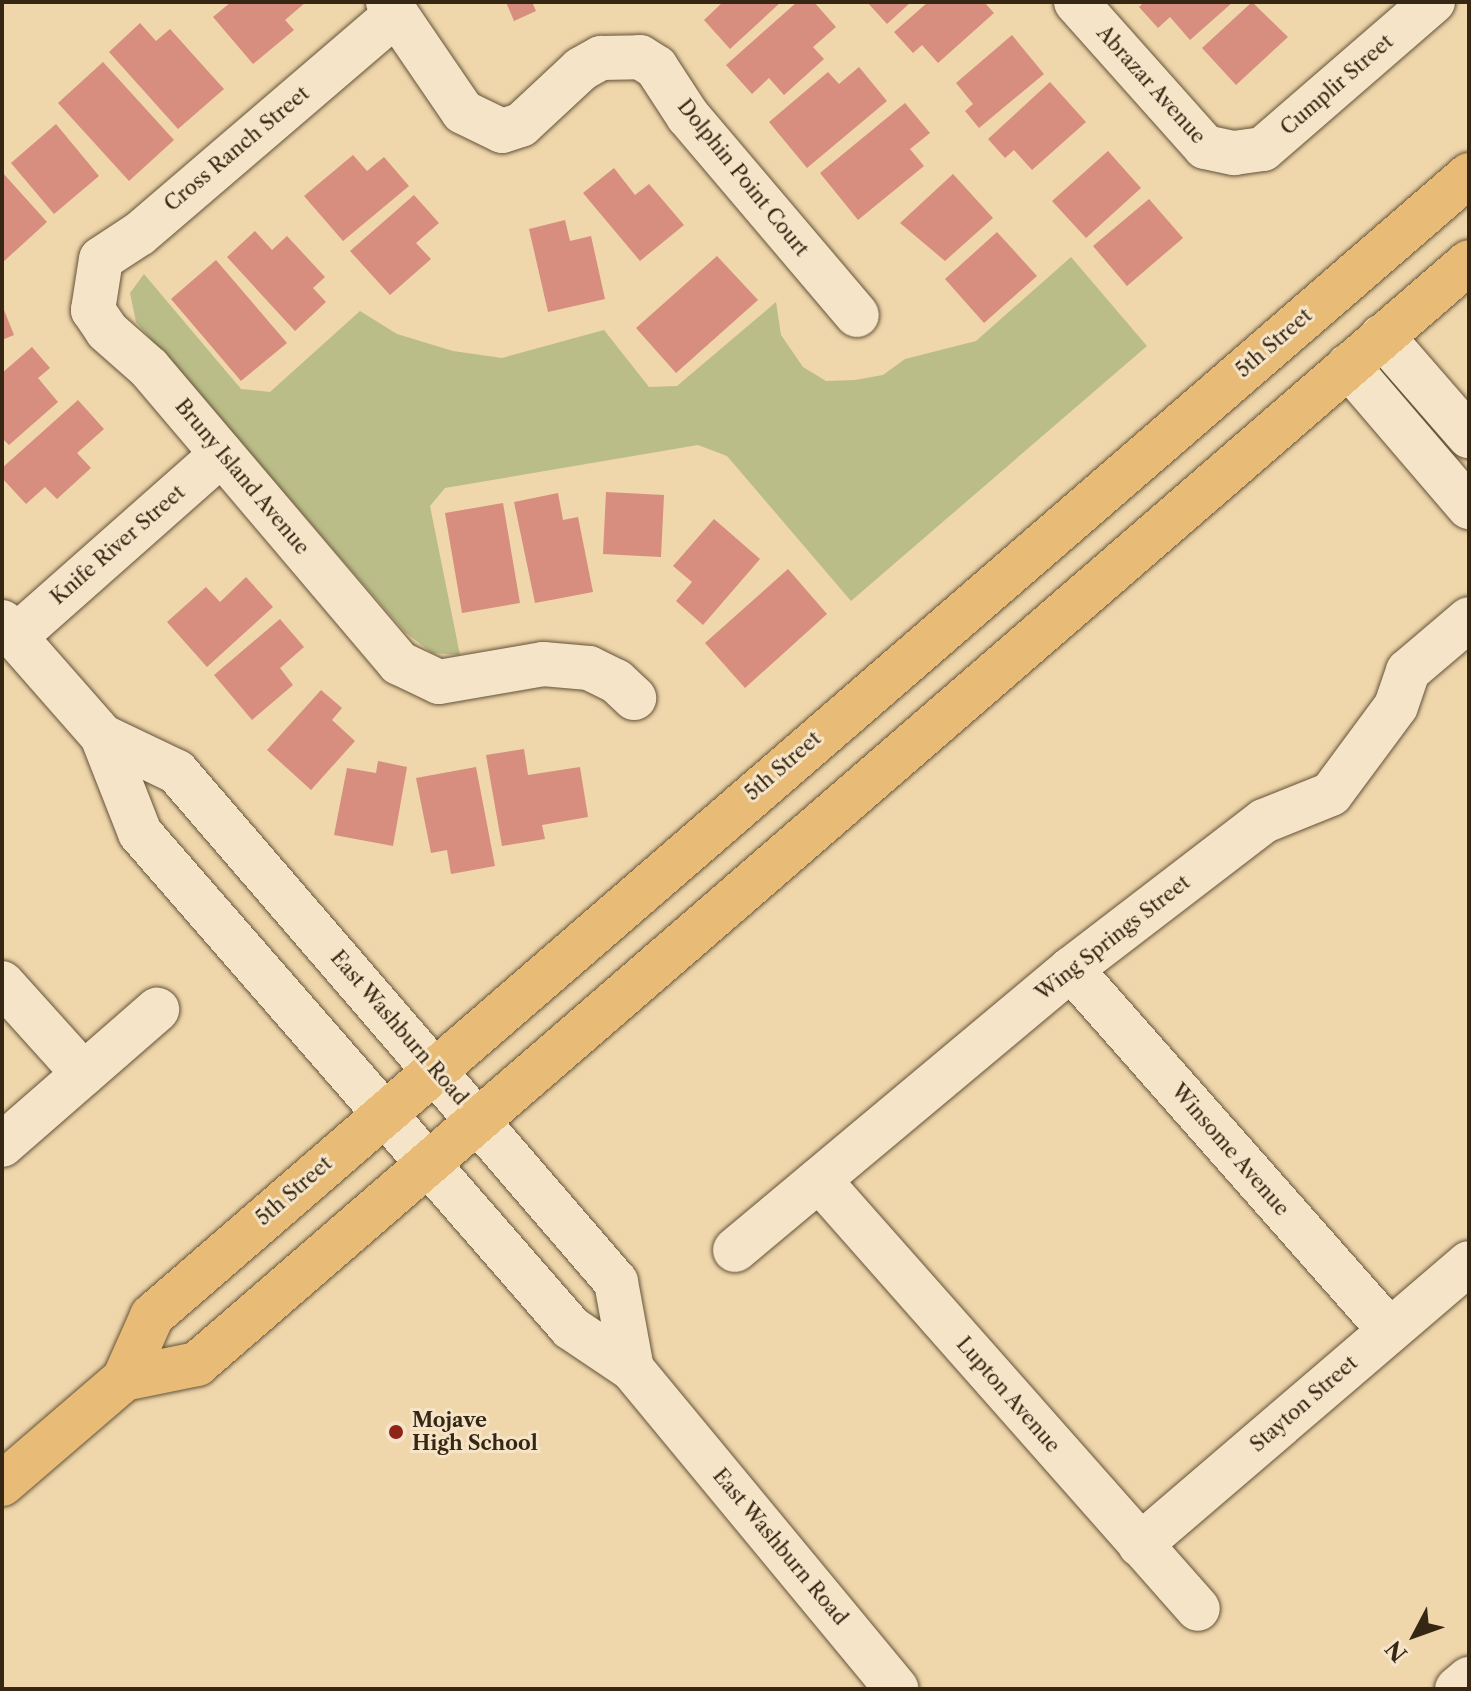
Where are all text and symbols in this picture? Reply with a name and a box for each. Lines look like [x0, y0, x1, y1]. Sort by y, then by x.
street label: Abrazar Avenue [1091, 21, 1211, 149]
street label: Cumplir Street [1276, 30, 1398, 140]
street label: Cross Ranch Street [160, 82, 314, 216]
street label: Dolphin Point Court [672, 95, 814, 261]
street label: 5th Street [1231, 304, 1317, 382]
street label: Bruny Island Avenue [170, 394, 314, 560]
street label: Knife River Street [46, 480, 190, 610]
street label: 5th Street [740, 727, 826, 805]
street label: Wing Springs Street [1031, 870, 1195, 1006]
street label: East Washburn Road [325, 946, 473, 1110]
street label: Winsome Avenue [1166, 1079, 1294, 1221]
street label: 5th Street [251, 1152, 337, 1230]
street label: Lupton Avenue [951, 1332, 1065, 1458]
street label: Stayton Street [1246, 1351, 1362, 1457]
place label: Mojave High School [412, 1408, 538, 1455]
marker: Mojave High School [387, 1423, 405, 1441]
street label: East Washburn Road [707, 1464, 853, 1630]
north arrow [1375, 1595, 1455, 1675]
text: N [1380, 1635, 1413, 1667]

